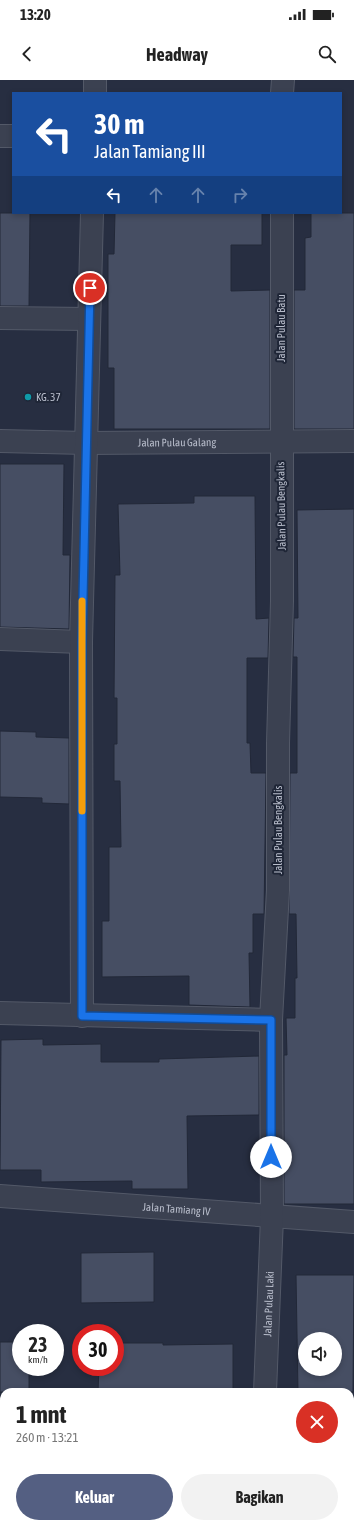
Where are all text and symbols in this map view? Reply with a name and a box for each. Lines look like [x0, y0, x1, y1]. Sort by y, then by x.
text: 13:20 [20, 6, 51, 23]
icon: back [16, 43, 38, 65]
icon: search [316, 43, 338, 65]
text: Headway [146, 44, 208, 65]
icon: left [28, 108, 80, 160]
text: 30 m [94, 108, 144, 140]
text: Jalan Tamiang III [94, 141, 206, 162]
icon: left [103, 184, 125, 206]
icon: ahead [145, 184, 167, 206]
icon: ahead [187, 184, 209, 206]
icon: right [229, 184, 251, 206]
pin [73, 271, 107, 305]
icon: arrive [79, 277, 101, 299]
street label: Jalan Pulau Batu [275, 294, 287, 362]
place label: KG. 37 [36, 391, 61, 403]
marker: KG. 37 [23, 392, 33, 402]
street label: Jalan Pulau Galang [138, 436, 216, 449]
street label: Jalan Pulau Bengkalis [274, 461, 288, 550]
street label: Jalan Pulau Bengkalis [272, 786, 284, 874]
position arrow [250, 1136, 292, 1178]
street label: Jalan Tamiang IV [142, 1200, 212, 1217]
street label: Jalan Pulau Laki [261, 1271, 276, 1337]
speed limit sign: 30 [72, 1324, 124, 1376]
map controls [298, 1332, 342, 1376]
button: sound [298, 1332, 342, 1376]
text: 23 [29, 1333, 47, 1356]
text: km/h [28, 1354, 48, 1365]
text: 1 mnt [16, 1401, 66, 1428]
button: close [296, 1401, 338, 1443]
text: 260 m · 13:21 [16, 1430, 79, 1445]
button: Keluar [16, 1474, 173, 1520]
button: Bagikan [181, 1474, 338, 1520]

